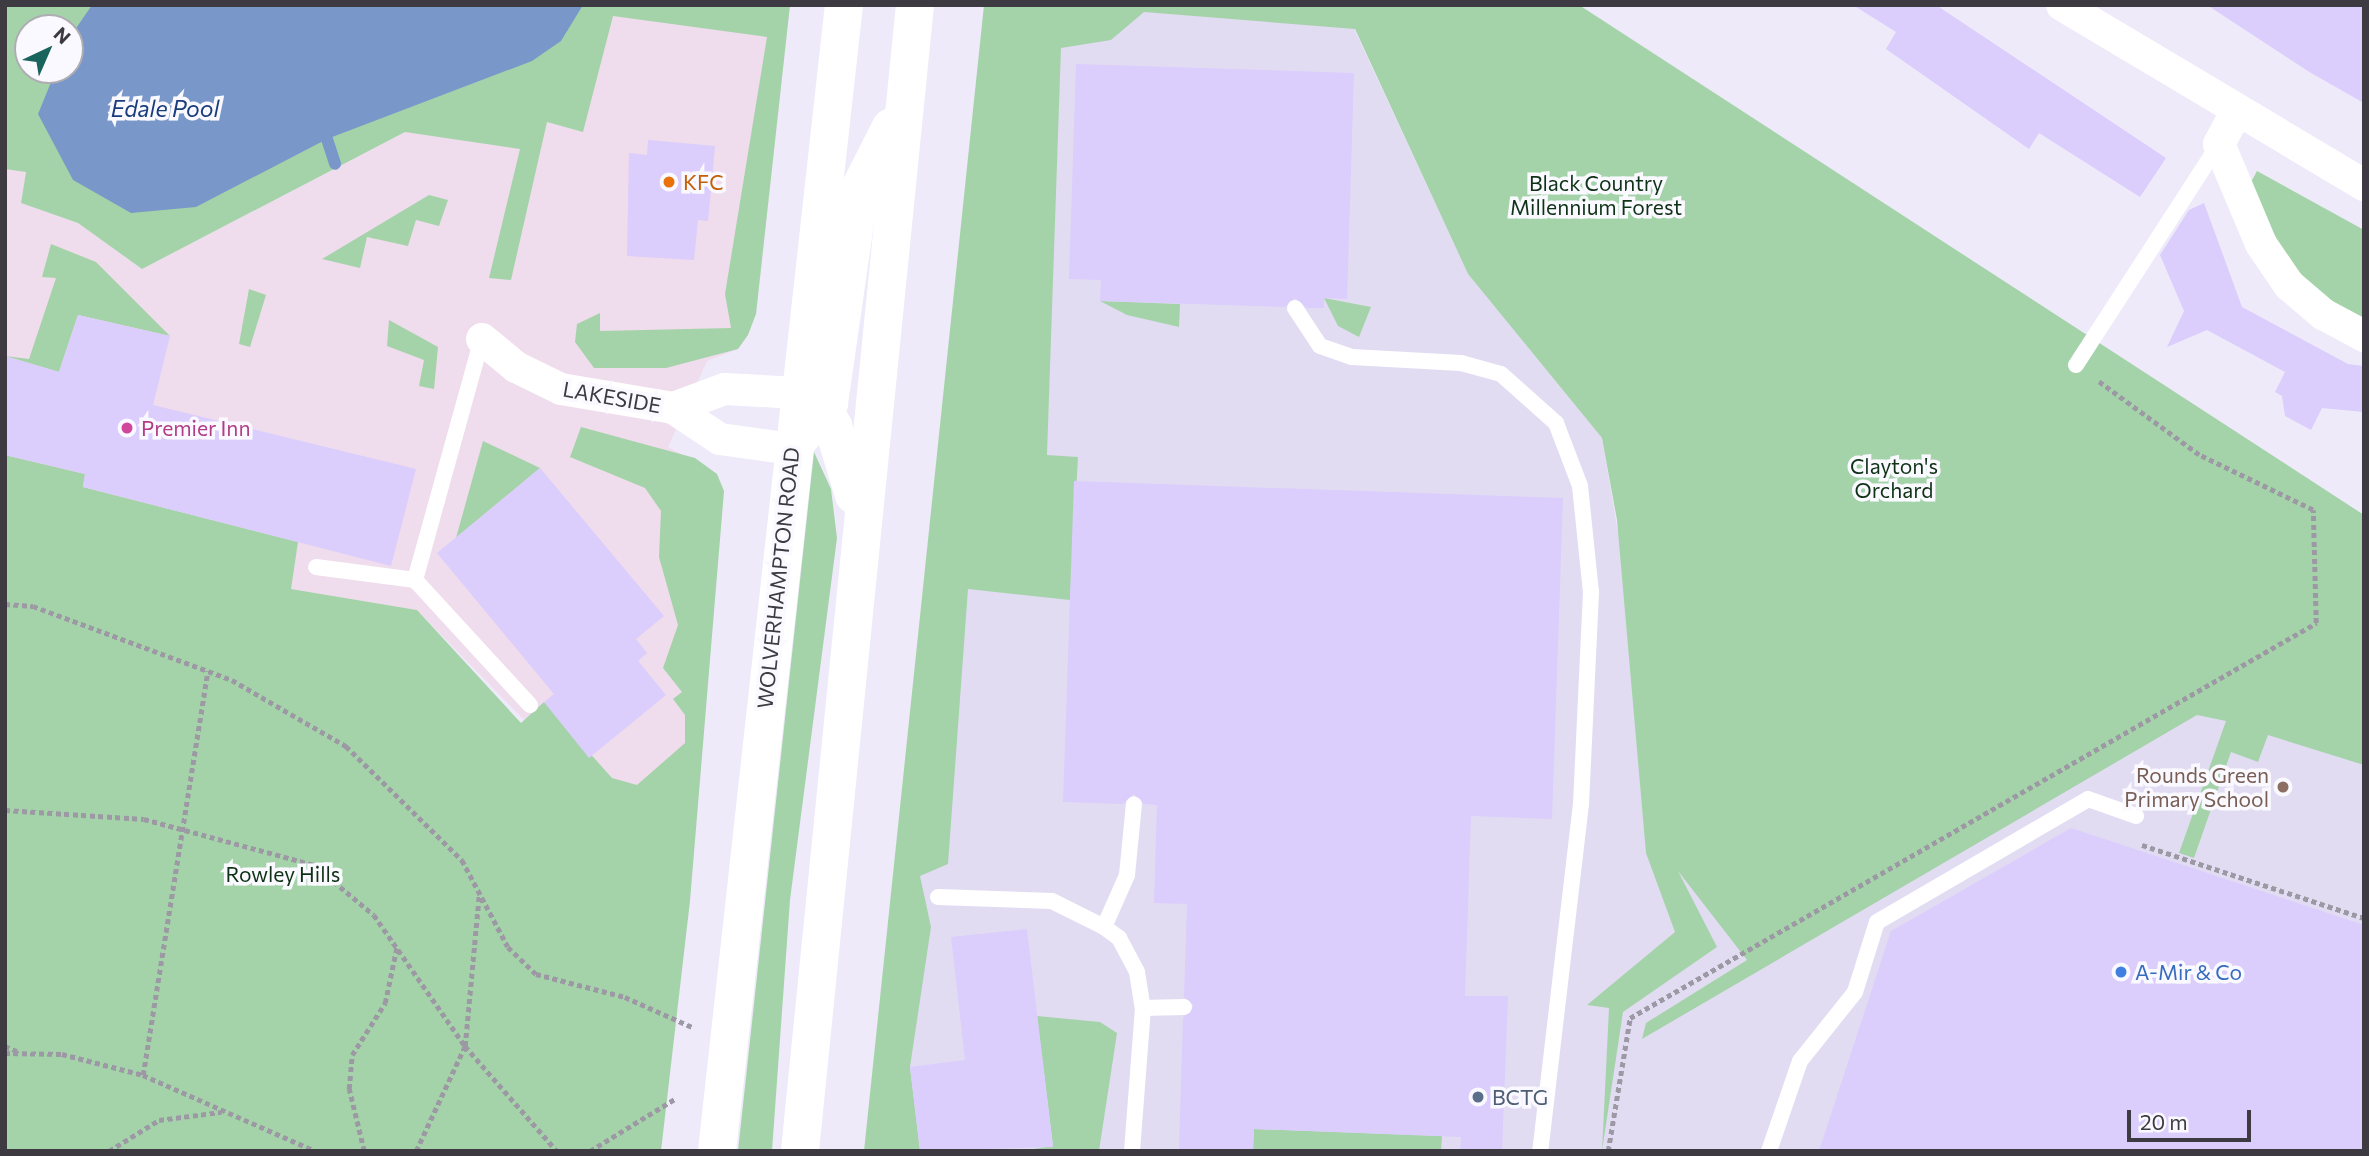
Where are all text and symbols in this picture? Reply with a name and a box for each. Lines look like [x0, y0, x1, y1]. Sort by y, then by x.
north arrow [14, 14, 84, 84]
text: N [49, 22, 76, 48]
water label: Edale Pool [111, 94, 219, 122]
place label: KFC [683, 169, 724, 195]
park label: Black Country Millennium Forest [1510, 170, 1682, 220]
marker: KFC [661, 174, 677, 190]
street label: LAKESIDE [561, 376, 663, 418]
place label: Premier Inn [141, 415, 250, 441]
marker: Premier Inn [119, 420, 135, 436]
street label: WOLVERHAMPTON ROAD [752, 446, 804, 710]
park label: Clayton's Orchard [1850, 453, 1938, 503]
place label: Rounds Green Primary School [2124, 762, 2269, 812]
marker: Rounds Green Primary School [2275, 779, 2291, 795]
park label: Rowley Hills [226, 861, 340, 887]
place label: A-Mir & Co [2135, 959, 2242, 985]
marker: A-Mir & Co [2113, 964, 2129, 980]
place label: BCTG [1492, 1084, 1548, 1110]
marker: BCTG [1470, 1089, 1486, 1105]
scale bar [2131, 1096, 2255, 1140]
text: 20 m [2140, 1109, 2188, 1134]

